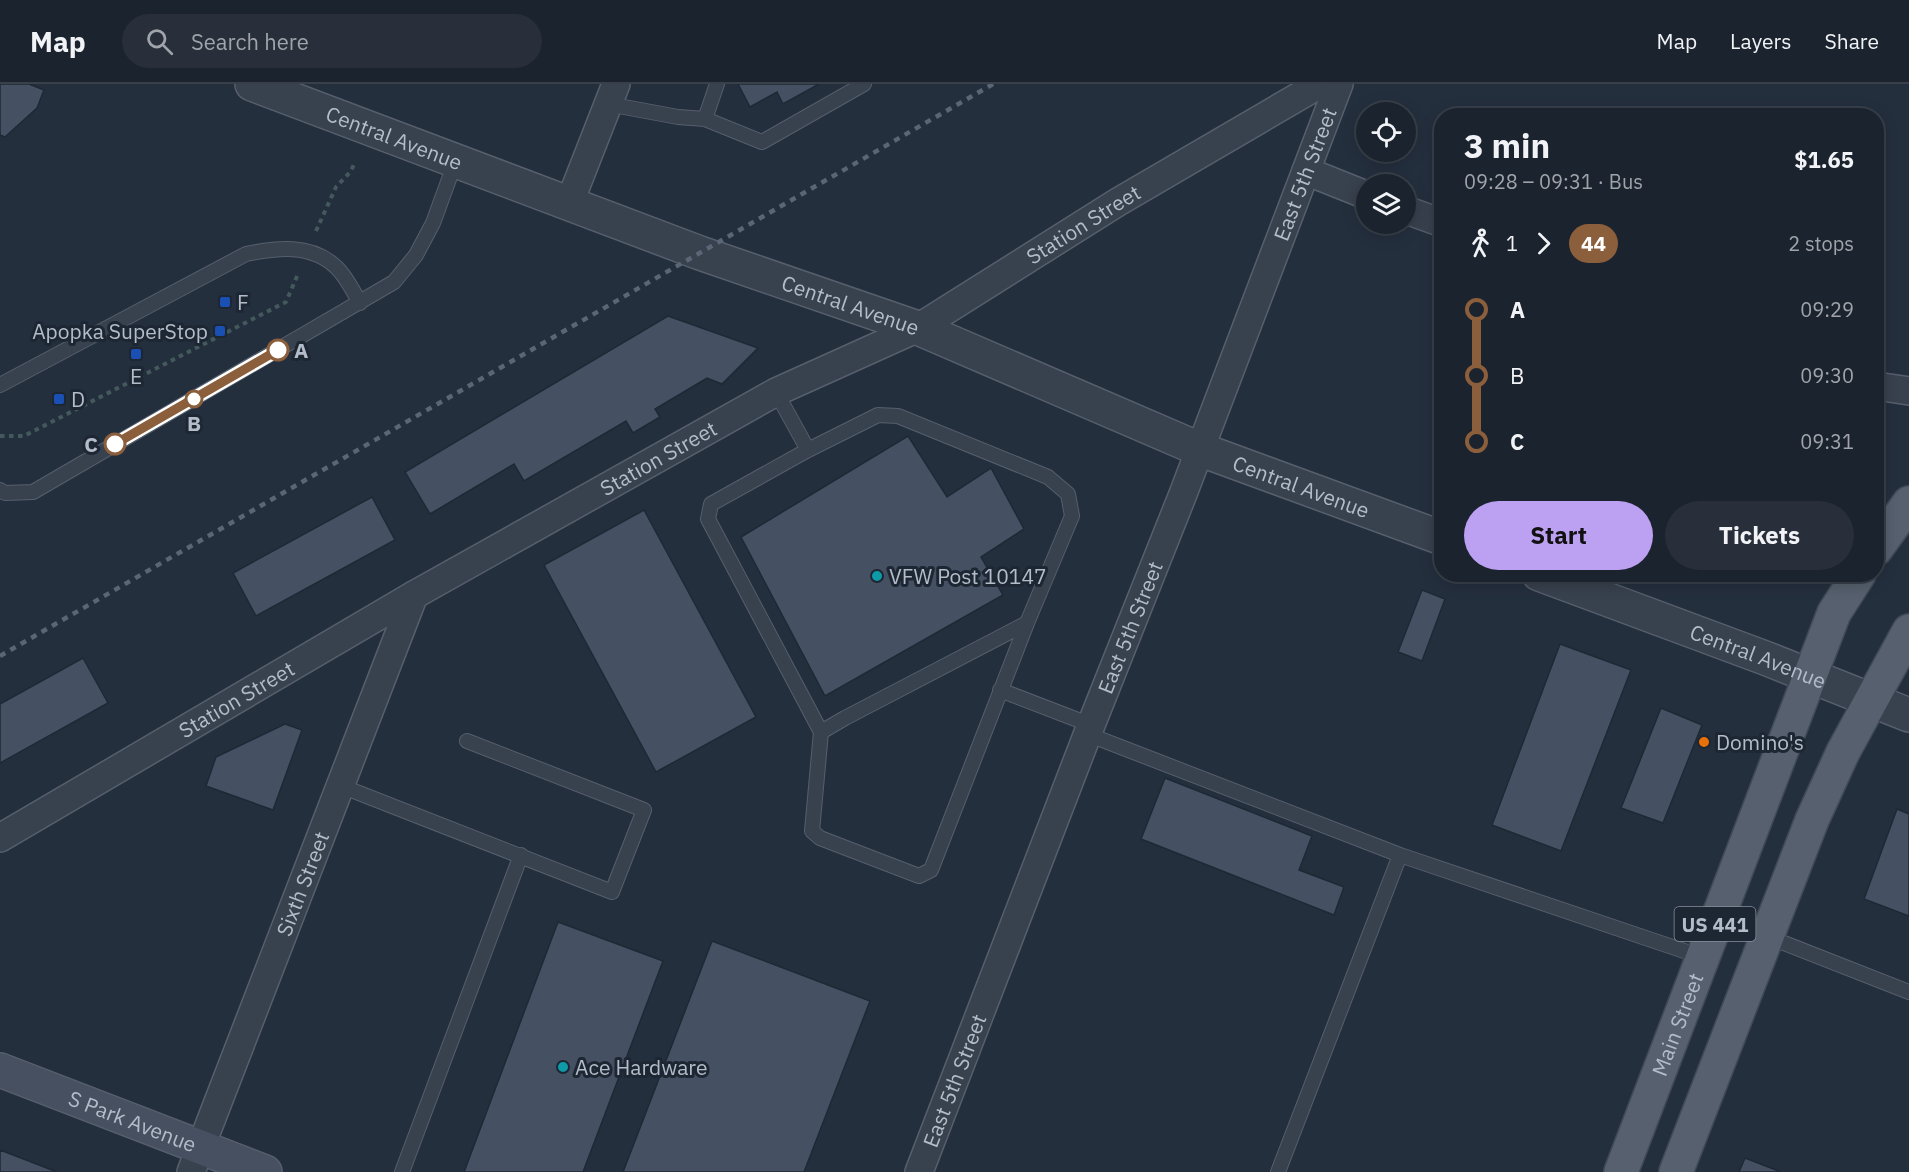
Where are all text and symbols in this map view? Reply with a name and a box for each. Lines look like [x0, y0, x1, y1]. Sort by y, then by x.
search box [122, 14, 542, 68]
text: Map [30, 23, 86, 60]
icon: search [143, 25, 176, 58]
text: Search here [191, 27, 309, 56]
text: Map [1657, 27, 1697, 55]
text: Layers [1730, 27, 1792, 55]
text: Share [1825, 27, 1879, 55]
street label: Central Avenue [322, 99, 466, 176]
map controls [1356, 102, 1416, 234]
button: locate [1356, 102, 1416, 162]
street label: East 5th Street [1267, 103, 1343, 245]
text: 3 min [1464, 124, 1550, 167]
text: $1.65 [1794, 145, 1854, 174]
text: 09:28 – 09:31 · Bus [1464, 168, 1643, 195]
button: layers [1356, 174, 1416, 234]
street label: Station Street [1021, 178, 1145, 270]
icon: walk [1464, 227, 1497, 260]
icon: forward [1527, 227, 1560, 260]
text: 44 [1581, 229, 1606, 257]
text: 1 [1506, 230, 1518, 257]
text: 2 stops [1788, 230, 1854, 257]
street label: Central Avenue [778, 268, 923, 341]
place label: F [237, 288, 249, 316]
marker: F [218, 295, 232, 309]
text: A [1510, 295, 1525, 324]
text: 09:29 [1800, 296, 1854, 323]
place label: Apopka SuperStop [32, 317, 208, 345]
marker: Apopka SuperStop [213, 324, 227, 338]
place label: A [294, 336, 308, 364]
marker: A [267, 339, 289, 361]
marker: E [129, 347, 143, 361]
text: B [1510, 361, 1524, 390]
place label: E [130, 362, 142, 390]
text: 09:30 [1800, 362, 1854, 389]
place label: D [71, 385, 85, 413]
marker: B [185, 390, 203, 408]
marker: D [52, 392, 66, 406]
place label: B [187, 409, 201, 437]
street label: Station Street [595, 414, 722, 502]
text: C [1510, 427, 1524, 456]
text: 09:31 [1800, 428, 1854, 455]
place label: C [84, 430, 98, 458]
marker: C [104, 433, 126, 455]
street label: Central Avenue [1229, 449, 1373, 524]
button: Start [1464, 501, 1653, 570]
button: Tickets [1665, 501, 1854, 570]
street label: East 5th Street [1091, 557, 1169, 698]
place label: VFW Post 10147 [889, 562, 1047, 590]
marker: VFW Post 10147 [870, 569, 884, 583]
street label: Central Avenue [1686, 617, 1830, 695]
street label: Station Street [173, 654, 299, 744]
place label: Domino's [1716, 728, 1804, 756]
marker: Domino's [1697, 735, 1711, 749]
street label: Sixth Street [270, 827, 335, 940]
road number: US 441 [1674, 907, 1756, 941]
street label: Main Street [1645, 969, 1710, 1080]
street label: East 5th Street [916, 1010, 992, 1151]
place label: Ace Hardware [575, 1053, 708, 1081]
marker: Ace Hardware [556, 1060, 570, 1074]
street label: S Park Avenue [65, 1084, 200, 1158]

